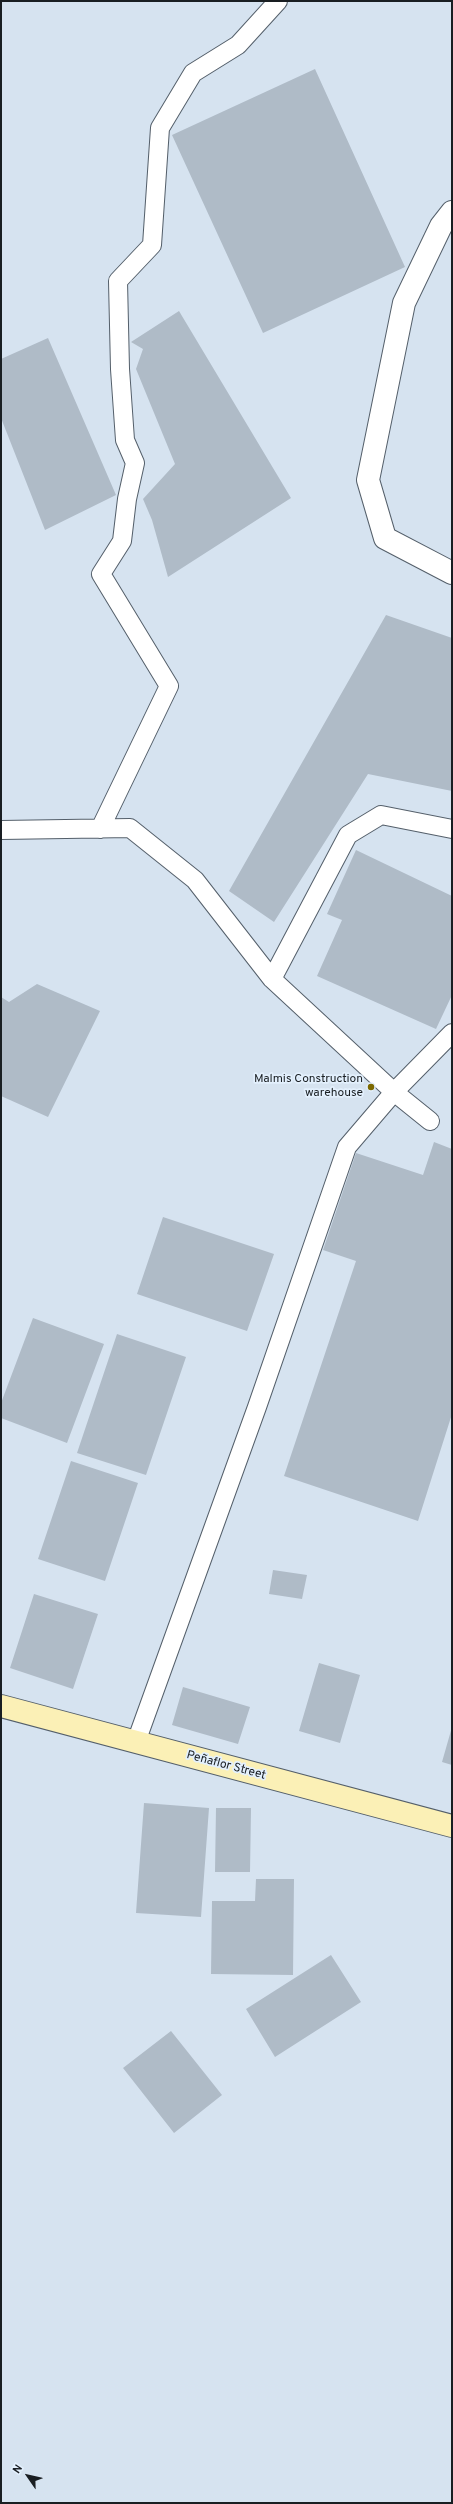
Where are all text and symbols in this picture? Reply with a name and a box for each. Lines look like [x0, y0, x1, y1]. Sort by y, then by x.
place label: Malmis Construction warehouse [254, 1073, 363, 1101]
marker: Malmis Construction warehouse [366, 1082, 376, 1092]
street label: Peñaflor Street [185, 1748, 267, 1784]
north arrow [8, 2456, 48, 2496]
text: N [10, 2462, 26, 2476]

